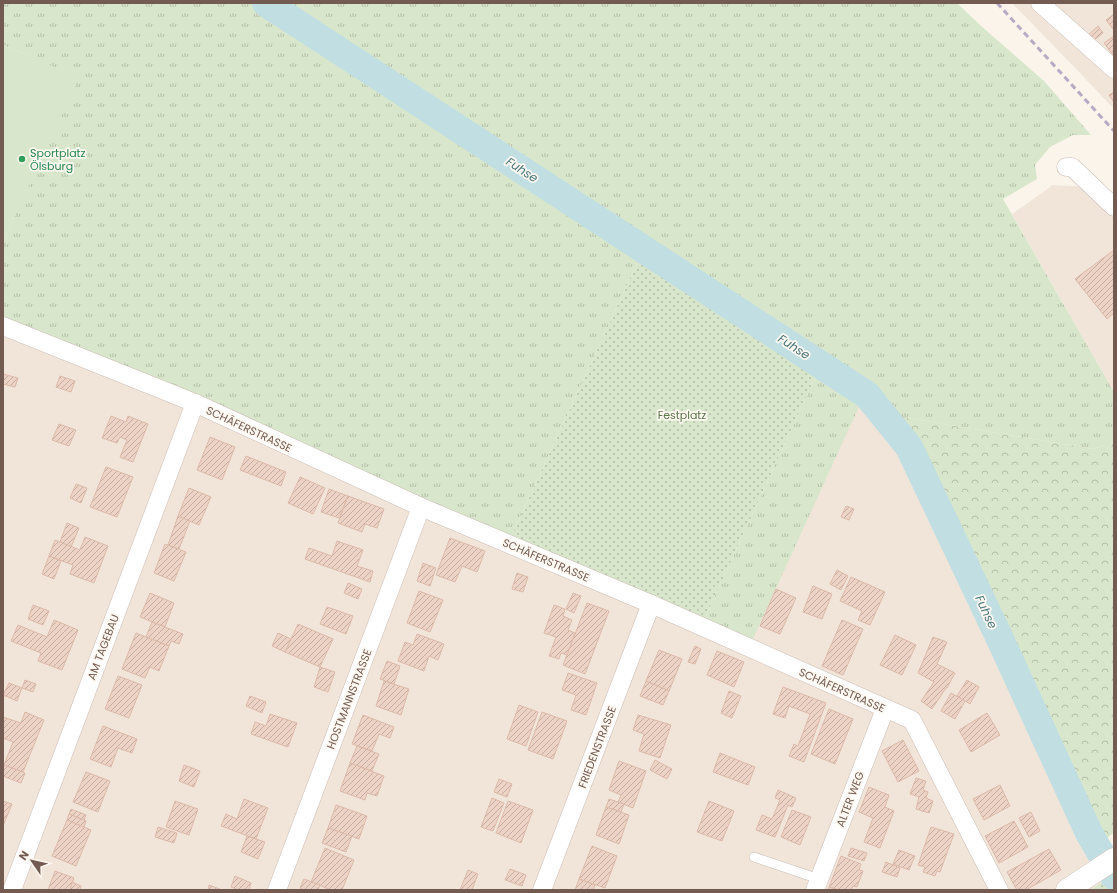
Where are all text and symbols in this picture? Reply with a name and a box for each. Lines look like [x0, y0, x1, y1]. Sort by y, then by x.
place label: Sportplatz Ölsburg [30, 145, 86, 174]
water label: Fuhse [503, 153, 542, 187]
marker: Sportplatz Ölsburg [17, 154, 27, 164]
water label: Fuhse [775, 330, 814, 364]
street label: SCHÄFERSTRASSE [204, 402, 294, 456]
park label: Festplatz [658, 407, 706, 423]
street label: SCHÄFERSTRASSE [500, 534, 592, 586]
water label: Fuhse [971, 592, 1002, 632]
street label: AM TAGEBAU [83, 612, 123, 682]
street label: HOSTMANNSTRASSE [323, 647, 375, 751]
street label: SCHÄFERSTRASSE [796, 664, 888, 716]
street label: FRIEDENSTRASSE [574, 704, 620, 790]
street label: ALTER WEG [832, 768, 868, 829]
north arrow [12, 841, 52, 881]
text: N [15, 848, 33, 863]

